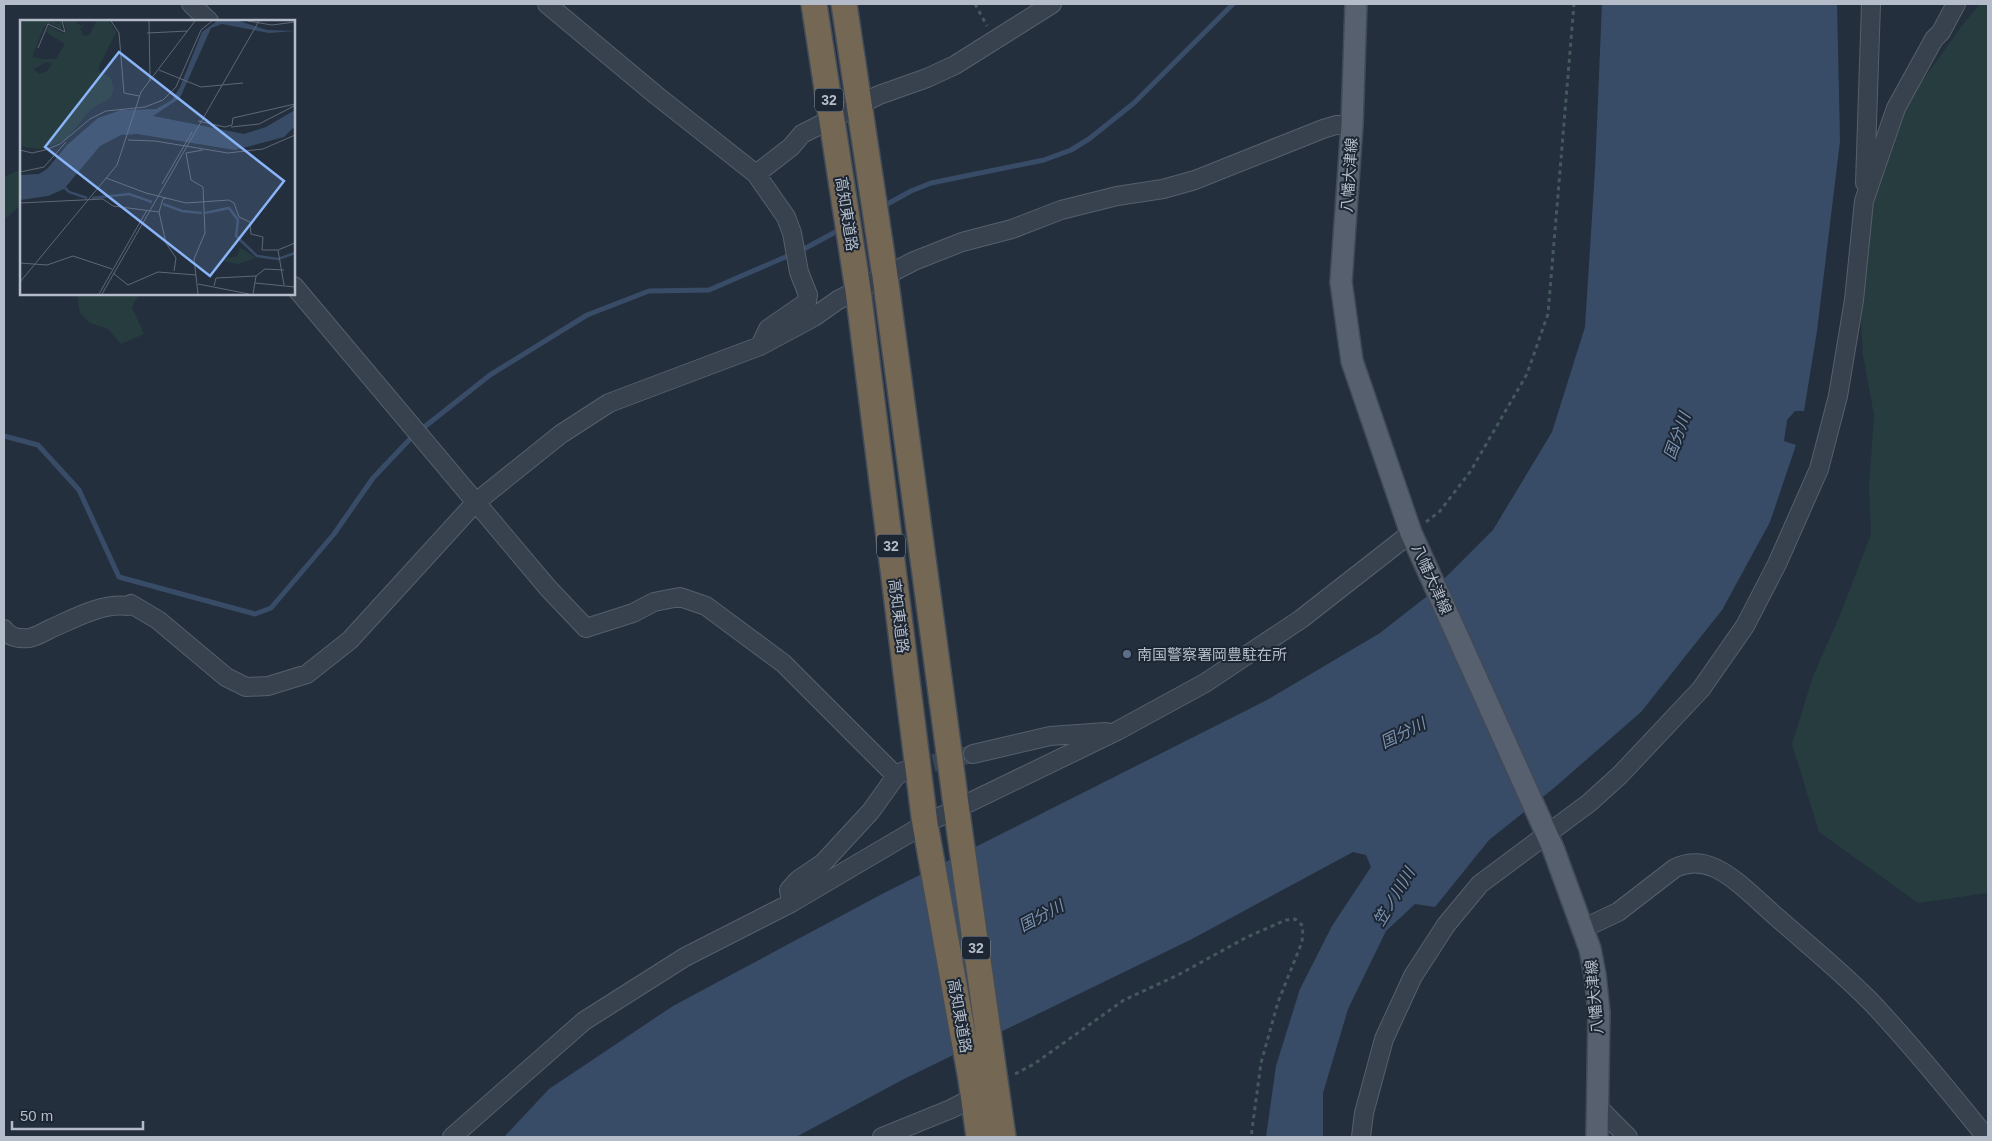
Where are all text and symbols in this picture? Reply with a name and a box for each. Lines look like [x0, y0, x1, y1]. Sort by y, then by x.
inset map [20, 20, 295, 295]
road number: 32 [815, 88, 843, 112]
street label: 八幡大津線 [1338, 137, 1360, 213]
street label: 高知東道路 [833, 176, 861, 252]
water label: 国分川 [1661, 409, 1694, 461]
road number: 32 [877, 534, 905, 558]
street label: 八幡大津線 [1409, 541, 1455, 617]
street label: 高知東道路 [886, 578, 912, 654]
place label: 南国警察署岡豊駐在所 [1137, 646, 1287, 663]
marker: 南国警察署岡豊駐在所 [1121, 648, 1133, 660]
water label: 国分川 [1378, 714, 1430, 751]
water label: 笠ノ川川 [1370, 863, 1419, 929]
water label: 国分川 [1016, 896, 1068, 935]
road number: 32 [962, 936, 990, 960]
street label: 八幡大津線 [1582, 959, 1606, 1035]
street label: 高知東道路 [945, 978, 975, 1054]
scale bar [12, 1098, 144, 1130]
text: 50 m [20, 1107, 53, 1124]

